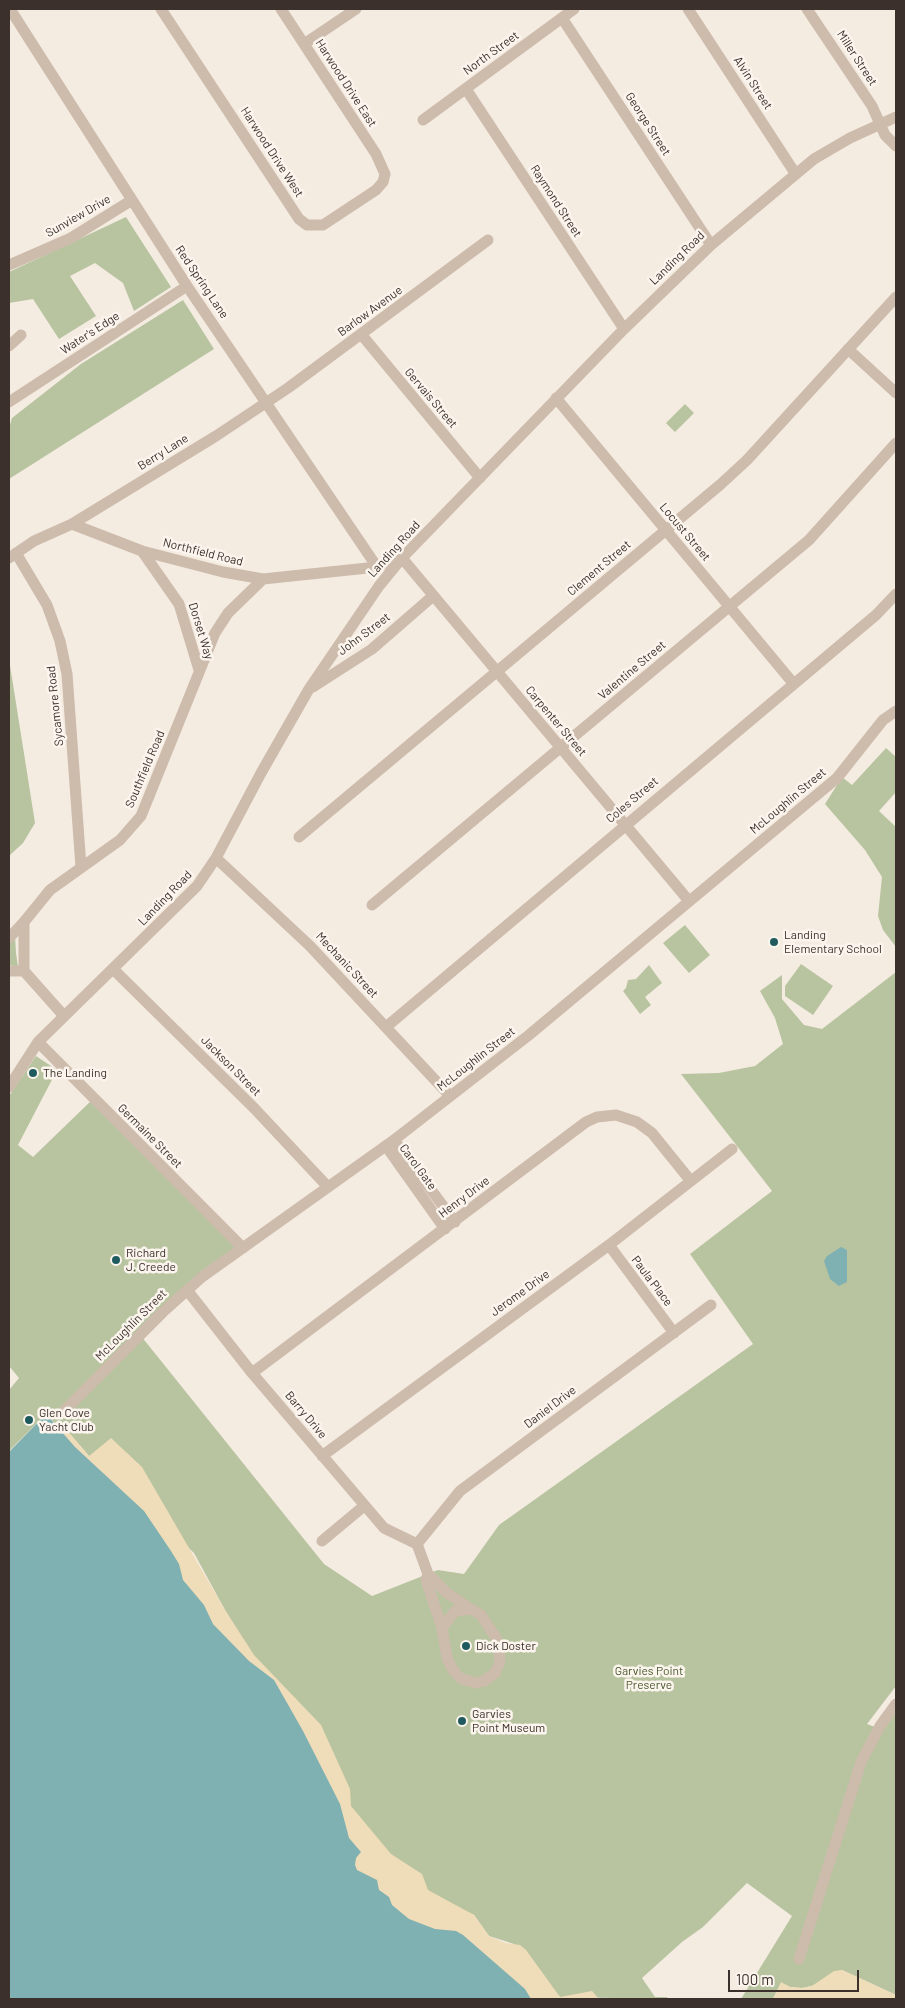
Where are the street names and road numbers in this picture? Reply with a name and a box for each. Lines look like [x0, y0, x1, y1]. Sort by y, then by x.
street label: North Street [460, 28, 522, 78]
street label: Miller Street [834, 28, 880, 88]
street label: Harwood Drive East [312, 36, 380, 130]
street label: Alvin Street [731, 54, 775, 112]
street label: George Street [622, 90, 674, 158]
street label: Harwood Drive West [237, 104, 307, 200]
street label: Raymond Street [527, 162, 585, 240]
street label: Sunview Drive [43, 192, 113, 240]
street label: Landing Road [647, 228, 707, 288]
street label: Red Spring Lane [172, 243, 232, 321]
street label: Barlow Avenue [335, 283, 405, 339]
street label: Water's Edge [58, 309, 122, 357]
street label: Gervais Street [402, 365, 460, 431]
street label: Berry Lane [135, 431, 191, 473]
street label: Locust Street [657, 500, 713, 564]
street label: Landing Road [365, 518, 423, 580]
street label: Northfield Road [161, 535, 245, 569]
street label: Clement Street [564, 537, 634, 599]
street label: Dorset Way [186, 601, 216, 661]
street label: John Street [335, 610, 393, 658]
street label: Valentine Street [595, 638, 669, 702]
street label: Sycamore Road [44, 665, 66, 747]
street label: Carpenter Street [522, 683, 590, 759]
street label: Southfield Road [122, 728, 168, 810]
street label: McLoughlin Street [747, 765, 829, 837]
street label: Coles Street [603, 774, 661, 826]
street label: Landing Road [135, 868, 195, 928]
street label: Mechanic Street [313, 929, 381, 1001]
street label: McLoughlin Street [434, 1024, 518, 1094]
street label: Jackson Street [198, 1033, 264, 1099]
street label: Germaine Street [115, 1101, 185, 1171]
street label: Carol Gate [397, 1141, 439, 1193]
street label: Henry Drive [436, 1173, 492, 1221]
street label: Paula Place [628, 1253, 676, 1309]
street label: Jerome Drive [488, 1267, 552, 1319]
street label: McLoughlin Street [92, 1286, 170, 1364]
street label: Daniel Drive [521, 1383, 579, 1431]
street label: Barry Drive [282, 1388, 330, 1442]

